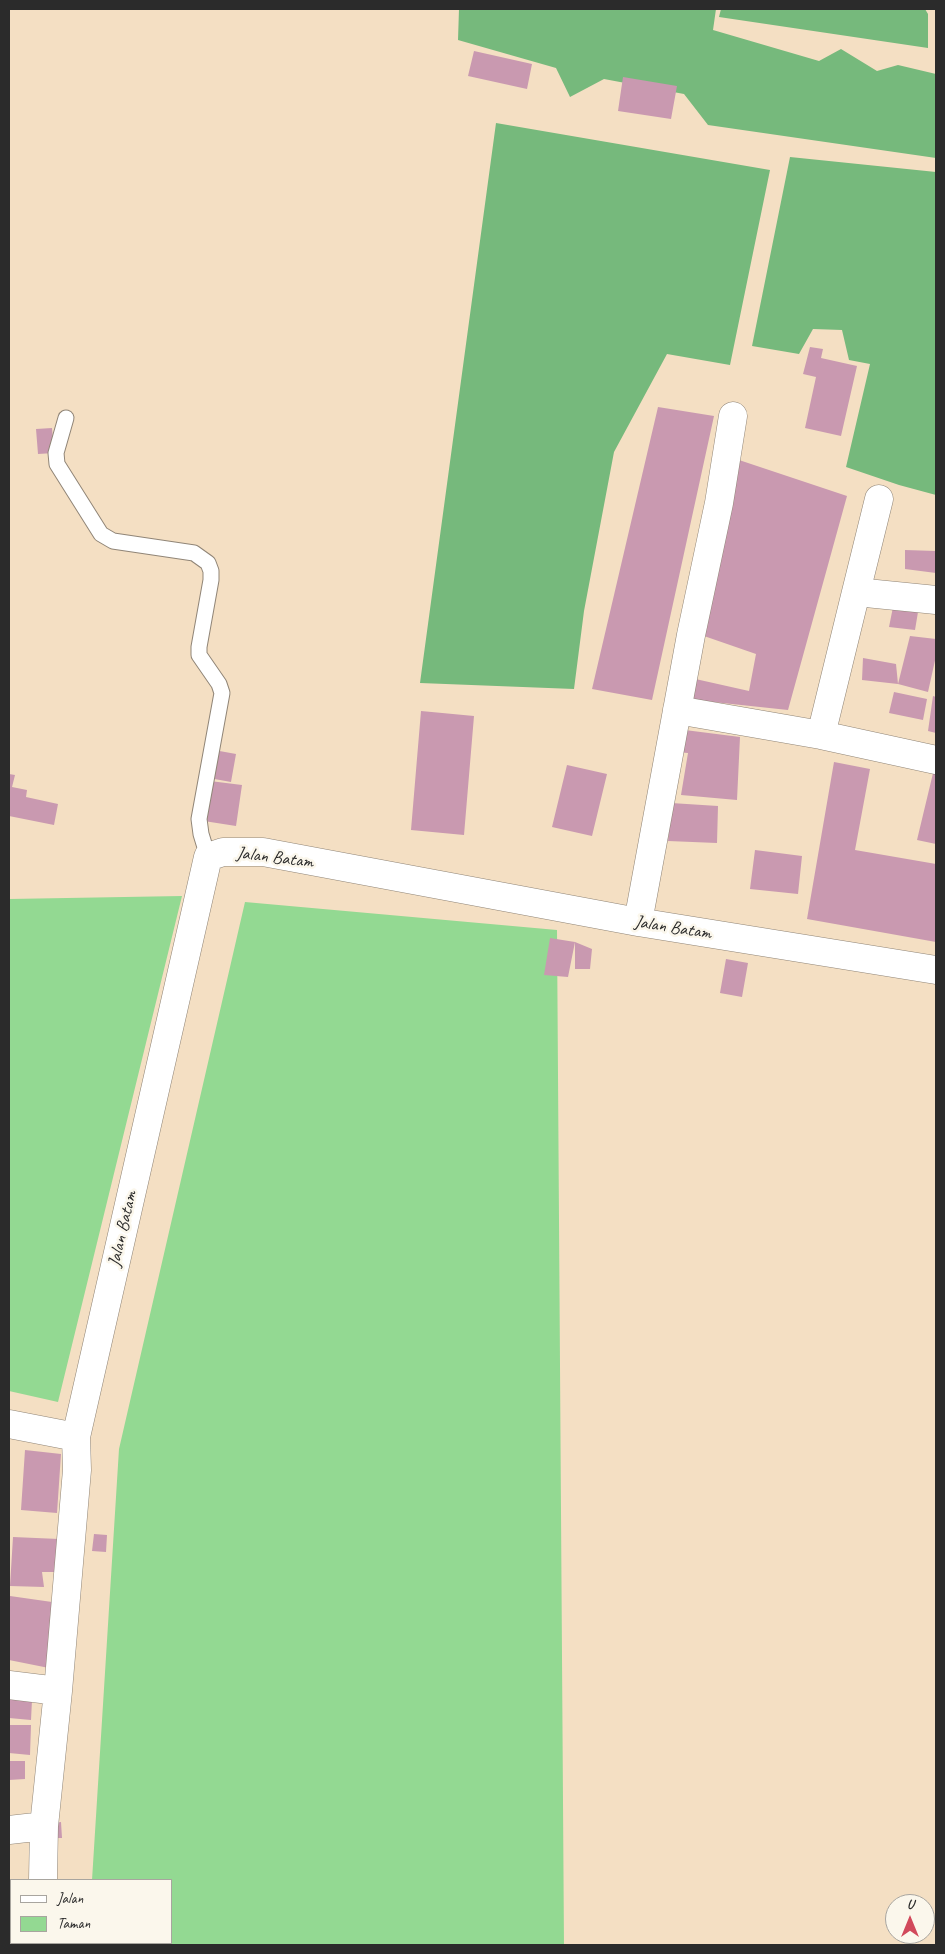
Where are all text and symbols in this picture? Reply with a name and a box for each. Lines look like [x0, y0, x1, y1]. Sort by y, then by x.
street label: Jalan Batam [235, 843, 315, 873]
street label: Jalan Batam [633, 911, 713, 945]
street label: Jalan Batam [104, 1189, 142, 1269]
legend [10, 1879, 172, 1944]
text: Jalan [57, 1889, 83, 1908]
north arrow [885, 1894, 935, 1944]
text: U [907, 1896, 913, 1913]
text: Taman [57, 1914, 90, 1933]

